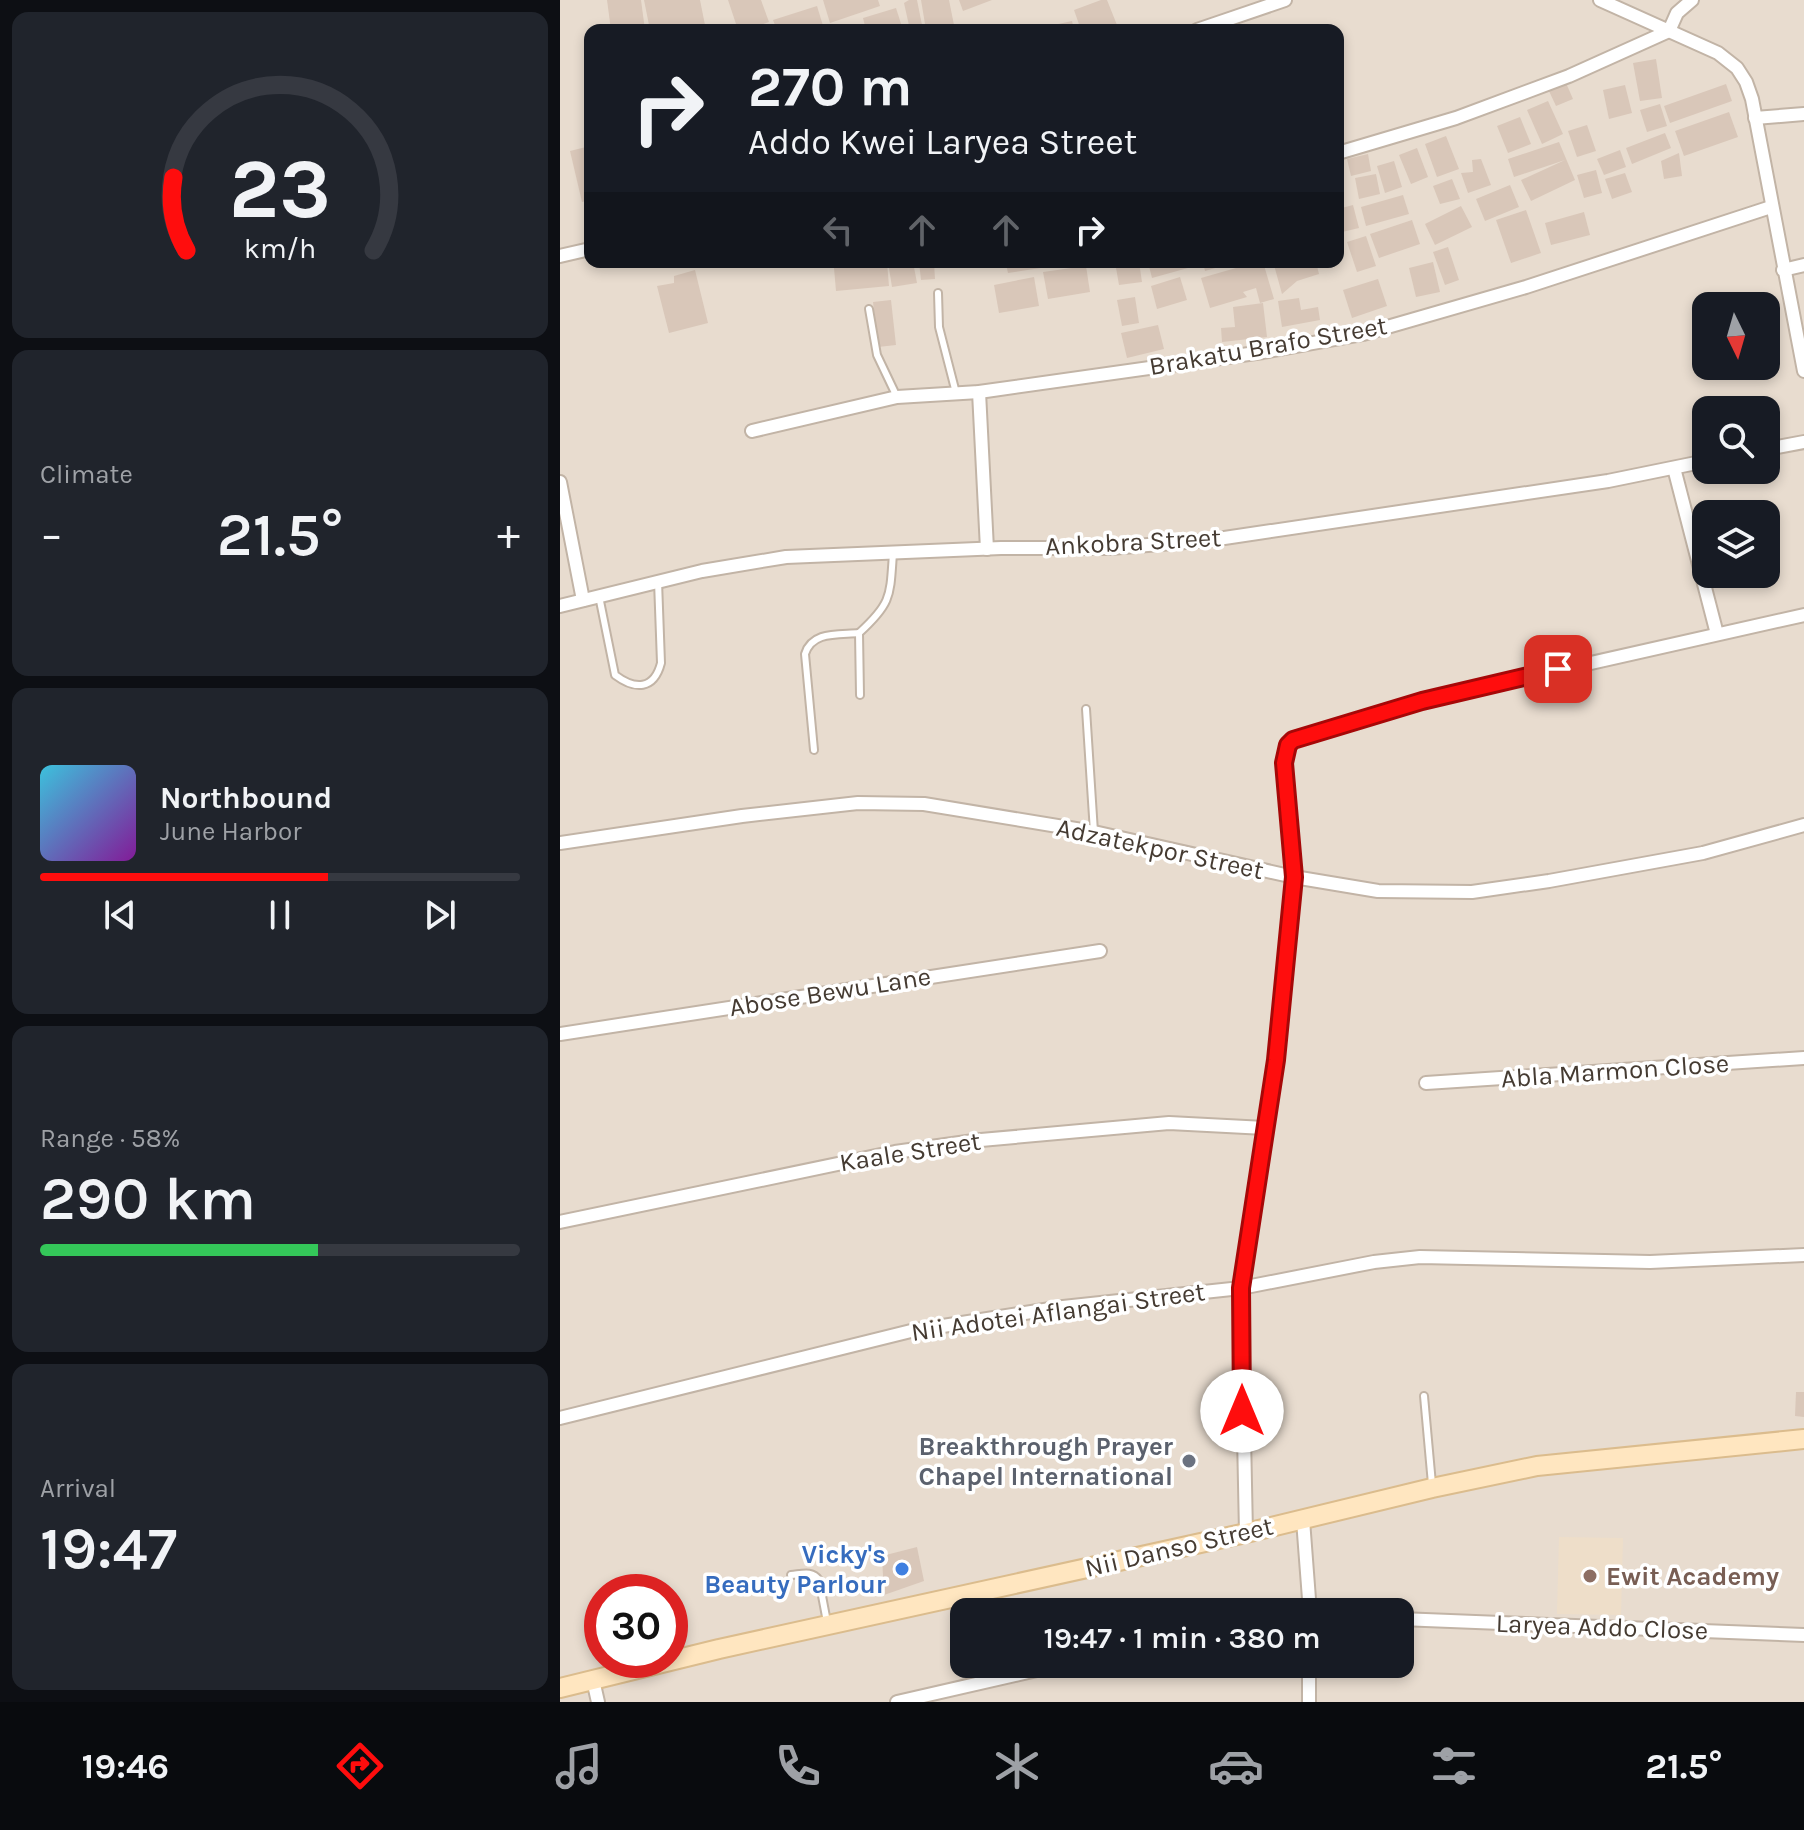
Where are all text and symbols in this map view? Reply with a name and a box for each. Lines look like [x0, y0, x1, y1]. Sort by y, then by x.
text: 270 m [748, 54, 912, 119]
icon: right [616, 56, 720, 160]
text: Addo Kwei Laryea Street [748, 121, 1137, 163]
text: 23 [229, 141, 331, 238]
icon: left [816, 208, 860, 252]
icon: ahead [900, 208, 944, 252]
icon: ahead [984, 208, 1028, 252]
icon: right [1068, 208, 1112, 252]
text: km/h [244, 232, 316, 265]
north arrow [1692, 292, 1780, 380]
map controls [1692, 292, 1780, 588]
street label: Brakatu Brafo Street [1147, 310, 1390, 382]
button: search [1692, 396, 1780, 484]
text: Climate [40, 459, 133, 490]
text: 21.5° [217, 500, 343, 570]
button: layers [1692, 500, 1780, 588]
text: − [40, 509, 63, 560]
text: + [497, 509, 520, 560]
street label: Ankobra Street [1044, 522, 1222, 562]
pin [1524, 635, 1592, 703]
icon: arrive [1536, 647, 1580, 691]
text: Northbound [160, 780, 332, 816]
street label: Adzatekpor Street [1054, 812, 1267, 886]
text: June Harbor [160, 816, 302, 847]
icon: previous [98, 893, 142, 937]
icon: pause [258, 893, 302, 937]
icon: next [418, 893, 462, 937]
street label: Abose Bewu Lane [727, 961, 933, 1023]
street label: Abla Marmon Close [1500, 1048, 1730, 1094]
text: Range · 58% [40, 1123, 180, 1154]
street label: Kaale Street [837, 1126, 983, 1178]
text: 290 km [40, 1164, 256, 1234]
street label: Nii Adotei Aflangai Street [909, 1276, 1207, 1348]
position arrow [1200, 1369, 1284, 1453]
place label: Breakthrough Prayer Chapel International [918, 1431, 1174, 1492]
marker: Breakthrough Prayer Chapel International [1180, 1452, 1198, 1470]
text: Arrival [40, 1473, 116, 1504]
street label: Nii Danso Street [1082, 1510, 1276, 1584]
text: 19:47 [40, 1514, 177, 1584]
place label: Vicky's Beauty Parlour [704, 1539, 887, 1600]
marker: Vicky's Beauty Parlour [893, 1560, 911, 1578]
place label: Ewit Academy [1606, 1561, 1779, 1592]
marker: Ewit Academy [1581, 1567, 1599, 1585]
speed limit sign: 30 [584, 1574, 688, 1678]
street label: Laryea Addo Close [1495, 1608, 1709, 1646]
text: 19:47 · 1 min · 380 m [1043, 1620, 1321, 1656]
icon: directions [332, 1738, 388, 1794]
icon: music [551, 1738, 607, 1794]
icon: phone [770, 1738, 826, 1794]
icon: climate [989, 1738, 1045, 1794]
icon: car [1208, 1738, 1264, 1794]
icon: filters [1426, 1738, 1482, 1794]
text: 19:46 [81, 1745, 169, 1787]
text: 21.5° [1645, 1745, 1723, 1787]

